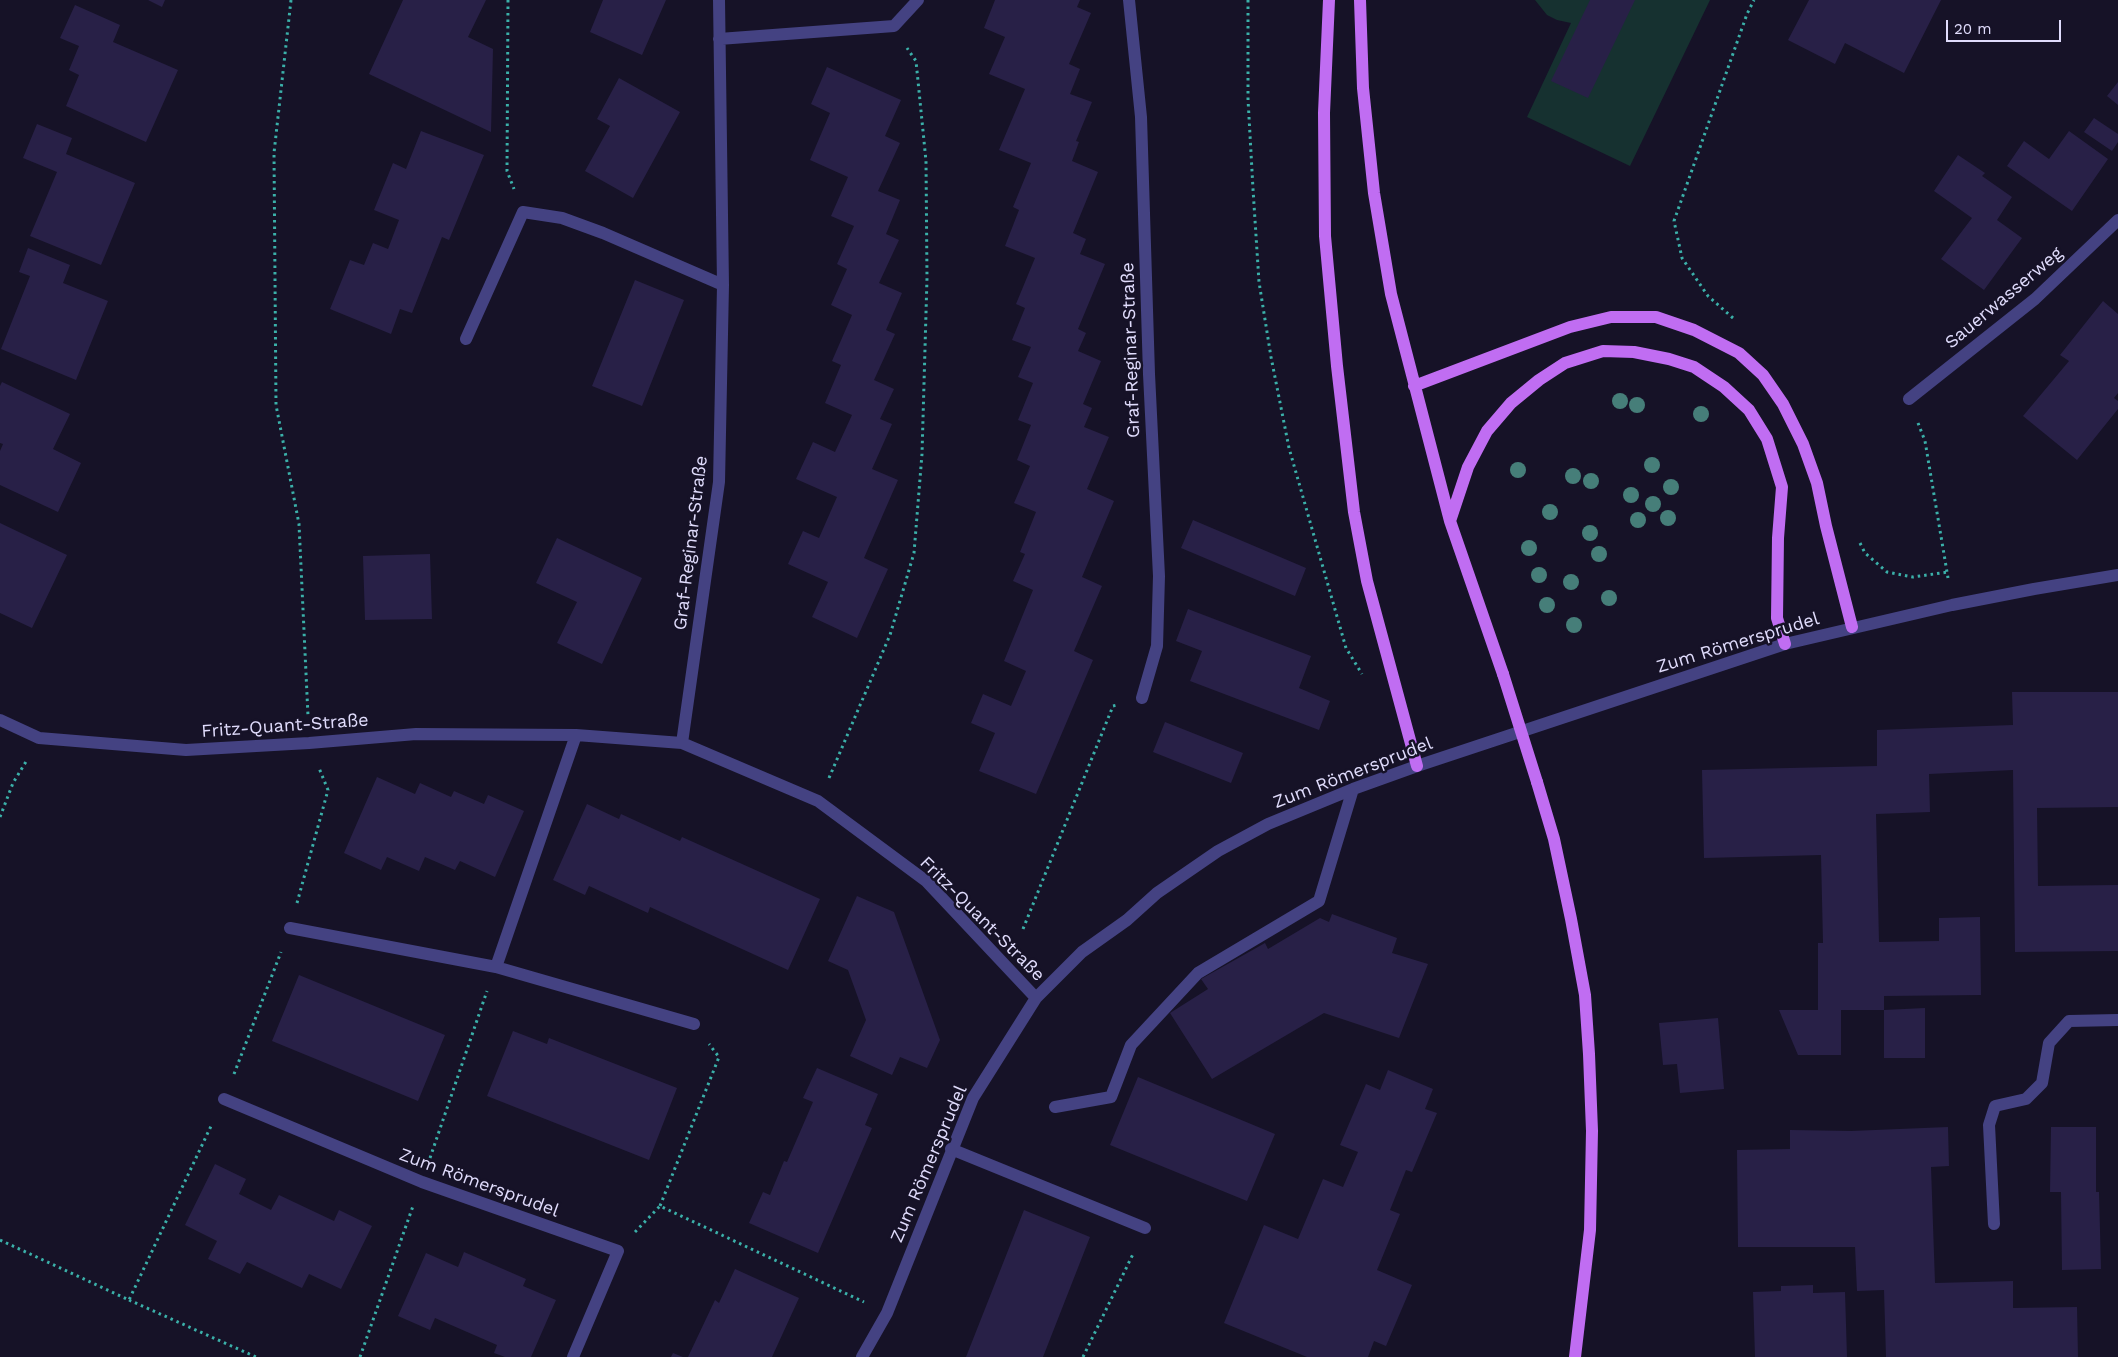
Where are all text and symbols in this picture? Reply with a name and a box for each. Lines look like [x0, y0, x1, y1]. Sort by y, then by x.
scale bar [1948, 10, 2063, 42]
text: 20 m [1954, 20, 1992, 38]
street label: Sauerwasserweg [1941, 243, 2067, 353]
street label: Graf-Reginar-Straße [1117, 262, 1145, 438]
street label: Graf-Reginar-Straße [670, 454, 712, 632]
street label: Zum Römersprudel [1654, 608, 1822, 678]
street label: Fritz-Quant-Straße [201, 709, 369, 743]
street label: Zum Römersprudel [1270, 733, 1436, 813]
street label: Fritz-Quant-Straße [915, 852, 1049, 986]
street label: Zum Römersprudel [886, 1082, 972, 1246]
street label: Zum Römersprudel [396, 1144, 562, 1222]

